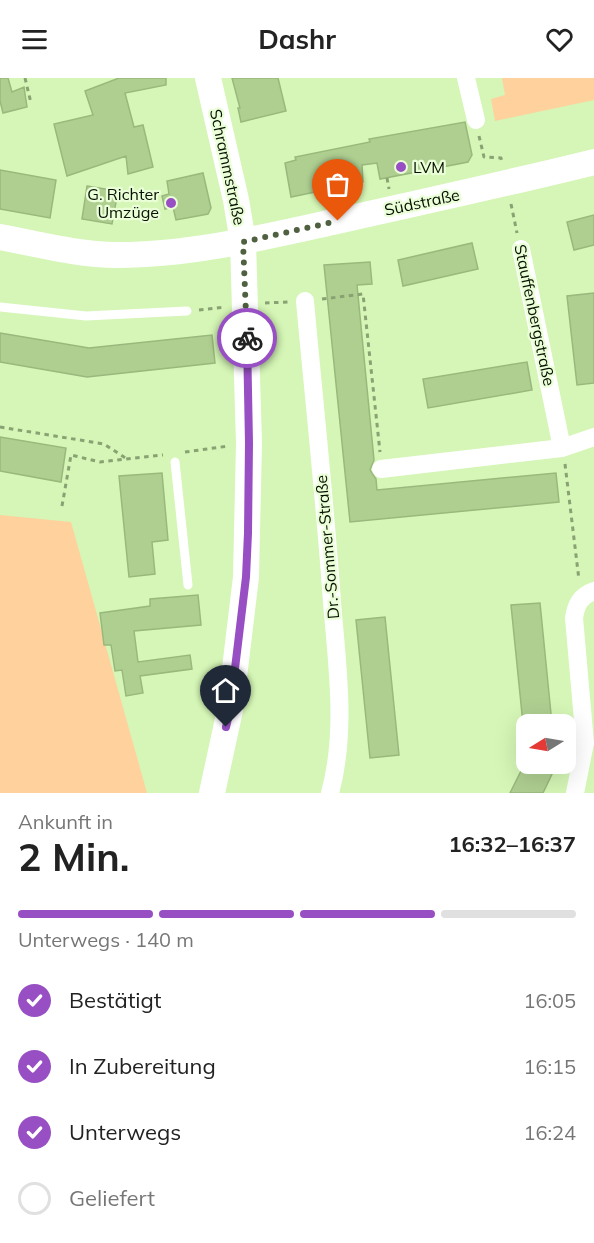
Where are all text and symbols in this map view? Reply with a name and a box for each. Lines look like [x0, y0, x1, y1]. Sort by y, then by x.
text: Dashr [258, 22, 336, 56]
icon: menu [18, 23, 51, 56]
icon: heart [543, 23, 576, 56]
street label: Schrammstraße [206, 107, 250, 227]
place label: LVM [413, 157, 445, 177]
pin [312, 159, 363, 221]
marker: LVM [394, 160, 408, 174]
icon: bag [321, 168, 354, 201]
place label: G. Richter Umzüge [87, 184, 159, 222]
street label: Südstraße [383, 184, 461, 220]
marker: G. Richter Umzüge [164, 196, 178, 210]
street label: Stauffenbergstraße [510, 242, 560, 388]
courier [217, 308, 277, 368]
icon: bike [231, 322, 264, 355]
street label: Dr.-Sommer-Straße [311, 474, 343, 620]
pin [200, 665, 251, 727]
icon: home [209, 674, 242, 707]
north arrow [516, 714, 576, 774]
map controls [516, 714, 576, 774]
text: Ankunft in [18, 809, 113, 834]
text: 16:32–16:37 [448, 830, 576, 858]
text: 2 Min. [18, 832, 129, 881]
text: Unterwegs · 140 m [18, 927, 194, 952]
icon: check [18, 984, 51, 1017]
text: Bestätigt [69, 986, 162, 1014]
text: 16:05 [523, 988, 576, 1013]
icon: check [18, 1050, 51, 1083]
text: In Zubereitung [69, 1052, 216, 1080]
text: 16:15 [523, 1054, 576, 1079]
icon: check [18, 1116, 51, 1149]
text: Unterwegs [69, 1118, 181, 1146]
text: 16:24 [523, 1120, 576, 1145]
text: Geliefert [69, 1184, 155, 1212]

